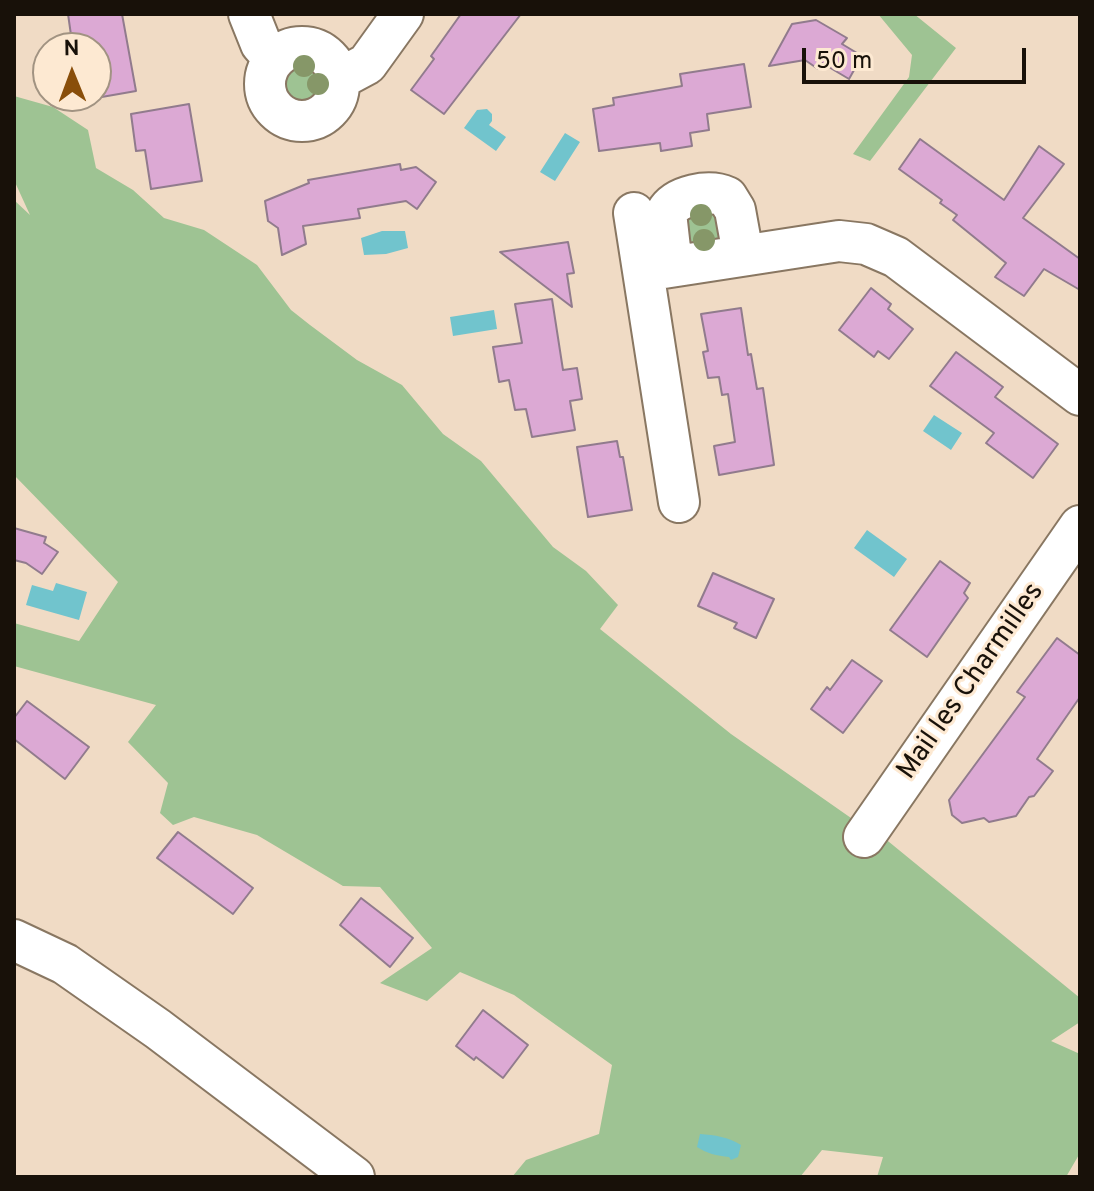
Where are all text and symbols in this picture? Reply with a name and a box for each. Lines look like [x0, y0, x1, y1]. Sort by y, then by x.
north arrow [32, 32, 112, 112]
scale bar [806, 32, 1030, 82]
text: N [63, 36, 80, 63]
text: 50 m [816, 47, 872, 77]
street label: Mail les Charmilles [892, 577, 1052, 787]

